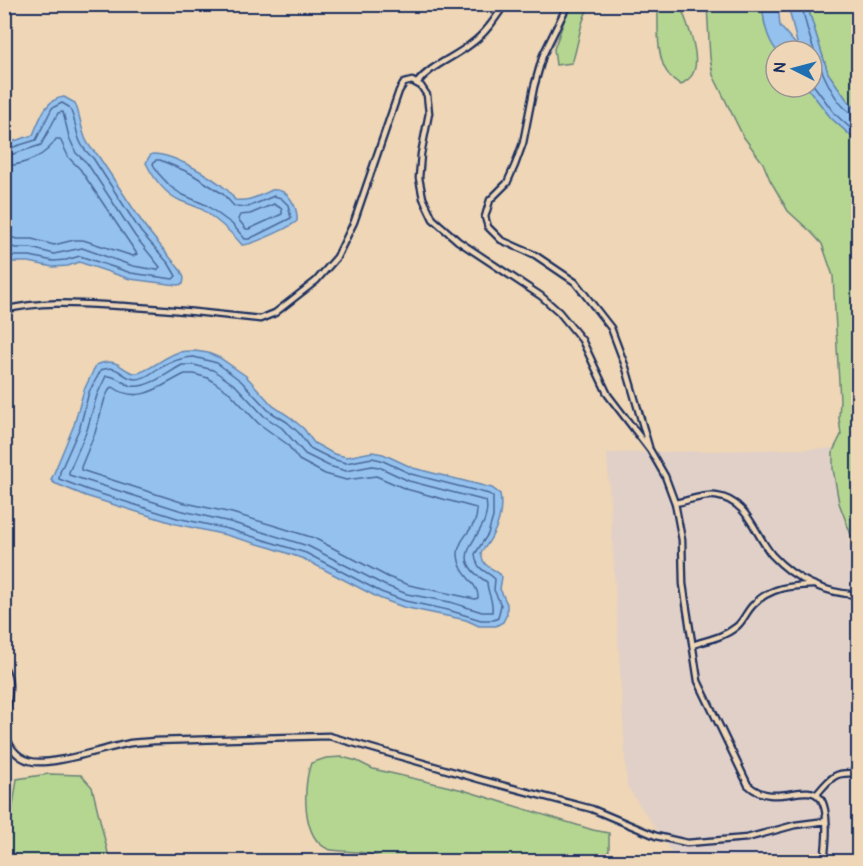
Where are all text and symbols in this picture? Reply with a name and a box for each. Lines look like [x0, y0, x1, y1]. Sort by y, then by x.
north arrow [764, 39, 824, 99]
text: N [770, 61, 791, 74]

